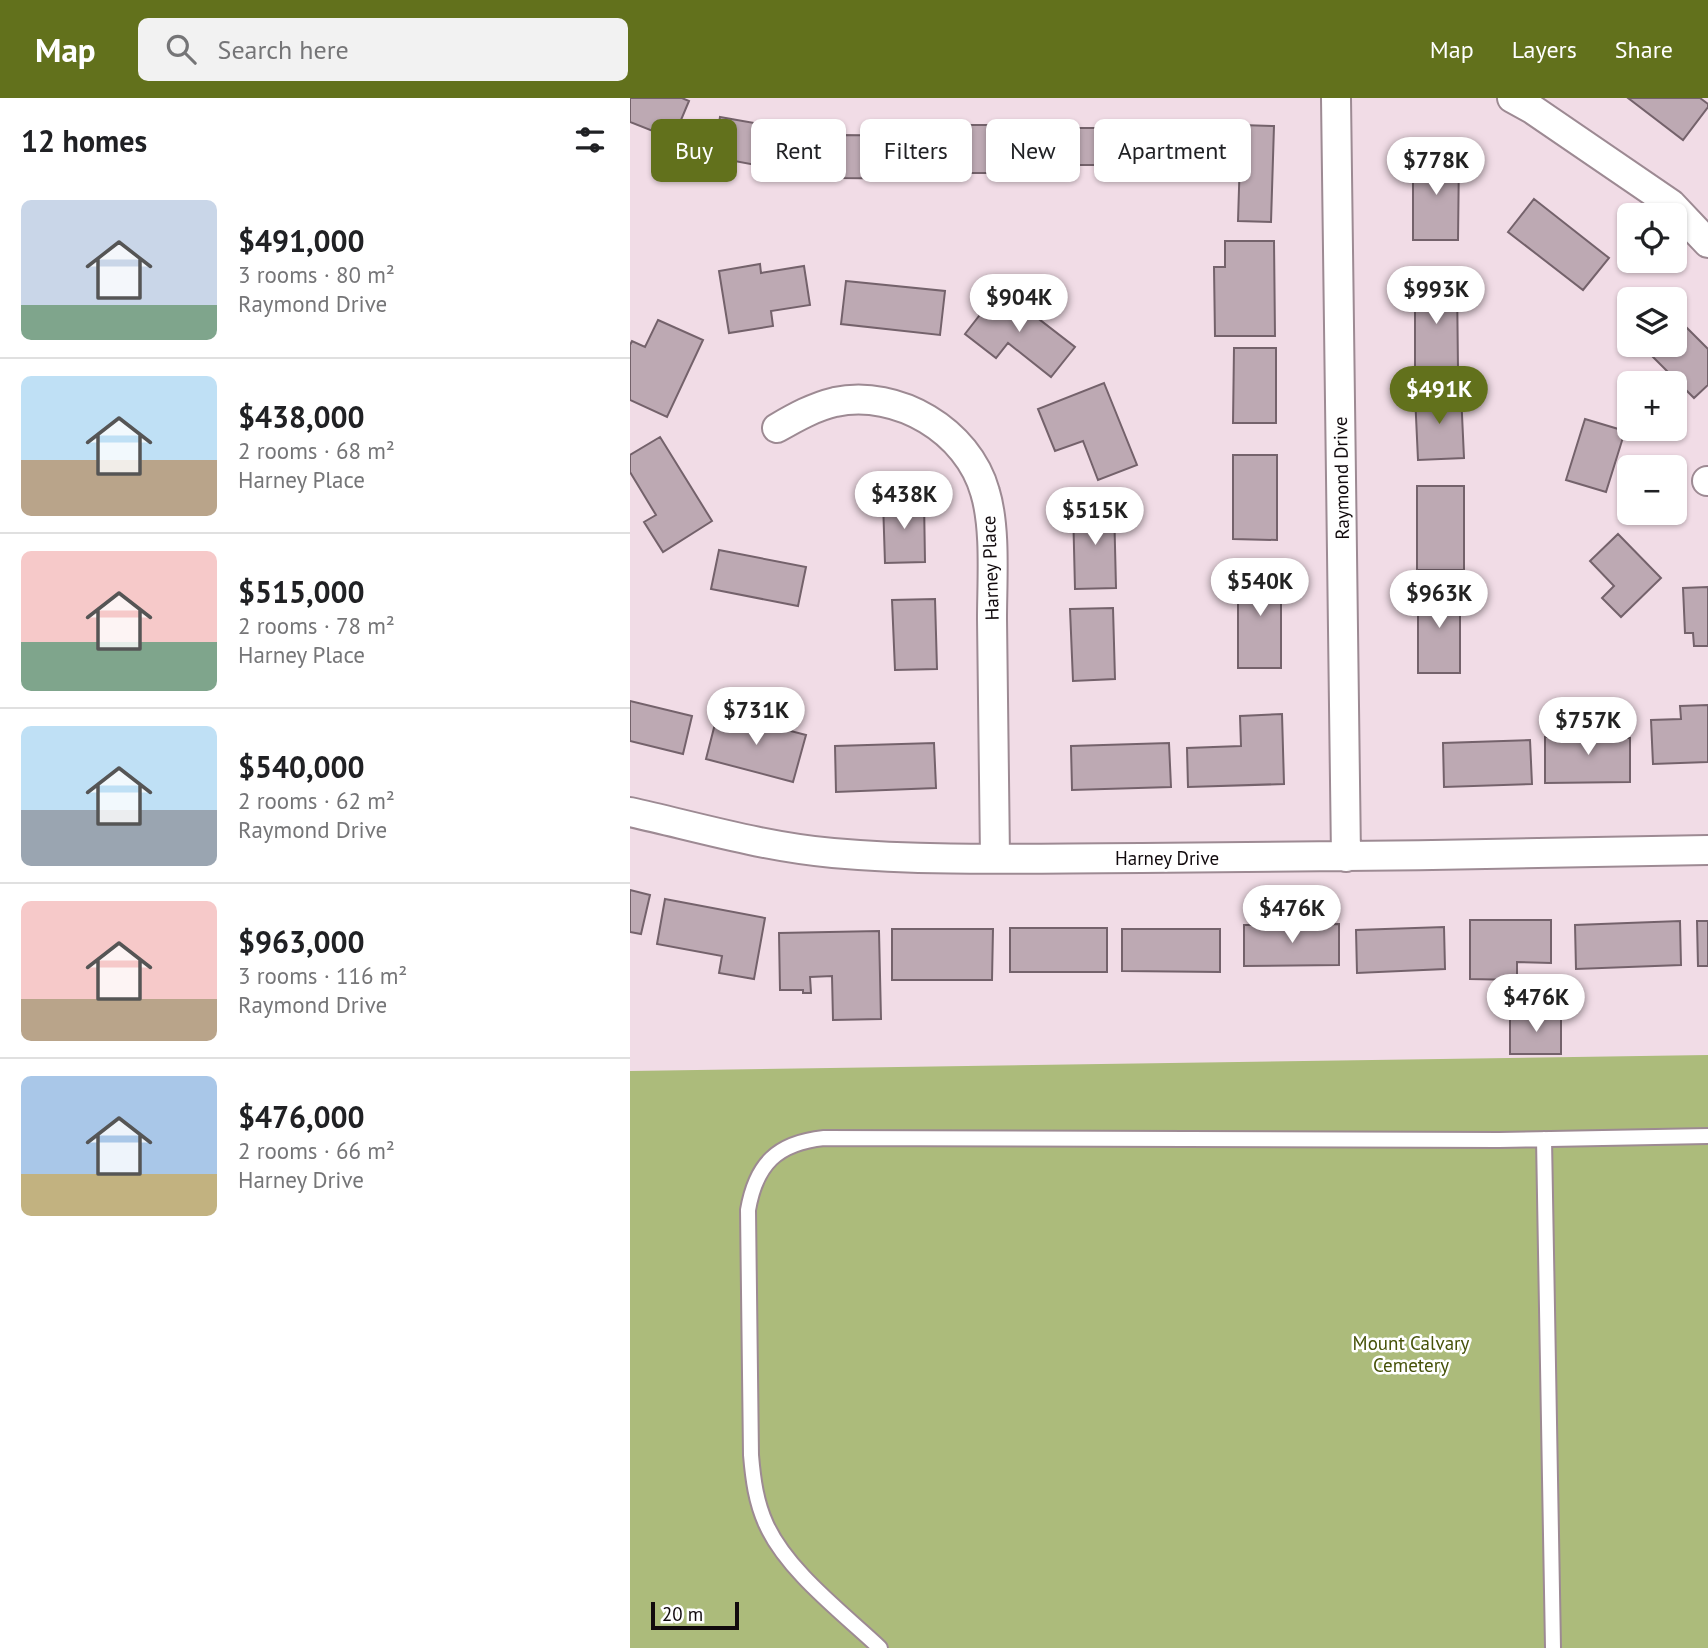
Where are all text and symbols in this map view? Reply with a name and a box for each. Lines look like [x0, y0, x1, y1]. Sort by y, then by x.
search box [138, 18, 628, 81]
text: Map [35, 28, 96, 71]
icon: search [162, 30, 200, 68]
text: Search here [218, 33, 349, 66]
text: Map [1430, 34, 1474, 65]
text: Layers [1512, 34, 1577, 65]
text: Share [1615, 34, 1673, 65]
chip: Buy [651, 119, 737, 182]
chip: Rent [751, 119, 846, 182]
chip: Filters [860, 119, 972, 182]
chip: New [986, 119, 1080, 182]
chip: Apartment [1094, 119, 1251, 182]
text: 12 homes [21, 121, 147, 160]
icon: filters [571, 121, 609, 159]
pin: $778K [1387, 138, 1485, 197]
text: $778K [1403, 145, 1469, 174]
map controls [1617, 203, 1687, 525]
button: locate [1617, 203, 1687, 273]
text: $491,000 [238, 221, 365, 260]
icon: home [77, 228, 161, 312]
text: 3 rooms · 80 m² [238, 260, 395, 289]
pin: $993K [1387, 266, 1485, 326]
pin: $904K [970, 274, 1068, 334]
text: $993K [1403, 274, 1469, 303]
text: $904K [986, 282, 1052, 311]
button: layers [1617, 287, 1687, 357]
text: Raymond Drive [238, 289, 387, 318]
pin: $491K [1390, 366, 1488, 426]
button: + [1617, 371, 1687, 441]
text: $491K [1406, 374, 1472, 403]
text: $438,000 [238, 397, 365, 436]
icon: home [77, 404, 161, 488]
street label: Raymond Drive [1328, 416, 1354, 540]
text: 2 rooms · 68 m² [238, 436, 395, 465]
button: − [1617, 455, 1687, 525]
text: Harney Place [238, 465, 365, 494]
pin: $438K [855, 472, 953, 531]
text: $438K [871, 479, 937, 508]
pin: $515K [1046, 488, 1144, 547]
text: $515K [1062, 495, 1128, 524]
street label: Harney Place [976, 515, 1004, 621]
pin: $540K [1211, 559, 1309, 618]
text: $540K [1227, 566, 1293, 595]
pin: $963K [1390, 570, 1488, 630]
text: $515,000 [238, 572, 365, 611]
text: $963K [1406, 578, 1472, 607]
icon: home [77, 579, 161, 663]
text: 2 rooms · 78 m² [238, 611, 395, 640]
text: Harney Place [238, 640, 365, 669]
pin: $731K [707, 688, 805, 747]
text: $731K [723, 695, 789, 724]
pin: $757K [1539, 698, 1637, 757]
text: $757K [1555, 705, 1621, 734]
text: $540,000 [238, 747, 365, 786]
icon: home [77, 754, 161, 838]
text: 2 rooms · 62 m² [238, 786, 395, 815]
text: Raymond Drive [238, 815, 387, 844]
street label: Harney Drive [1115, 846, 1219, 870]
pin: $476K [1243, 886, 1341, 945]
text: $476K [1259, 893, 1325, 922]
text: $963,000 [238, 922, 365, 961]
icon: home [77, 929, 161, 1013]
text: 3 rooms · 116 m² [238, 961, 407, 990]
pin: $476K [1487, 974, 1585, 1034]
text: $476K [1503, 982, 1569, 1011]
text: Raymond Drive [238, 990, 387, 1019]
text: $476,000 [238, 1097, 365, 1136]
icon: home [77, 1104, 161, 1188]
text: 2 rooms · 66 m² [238, 1136, 395, 1165]
text: Harney Drive [238, 1165, 364, 1194]
park label: Mount Calvary Cemetery [1353, 1331, 1470, 1377]
scale bar [651, 1599, 738, 1631]
text: 20 m [662, 1602, 703, 1626]

